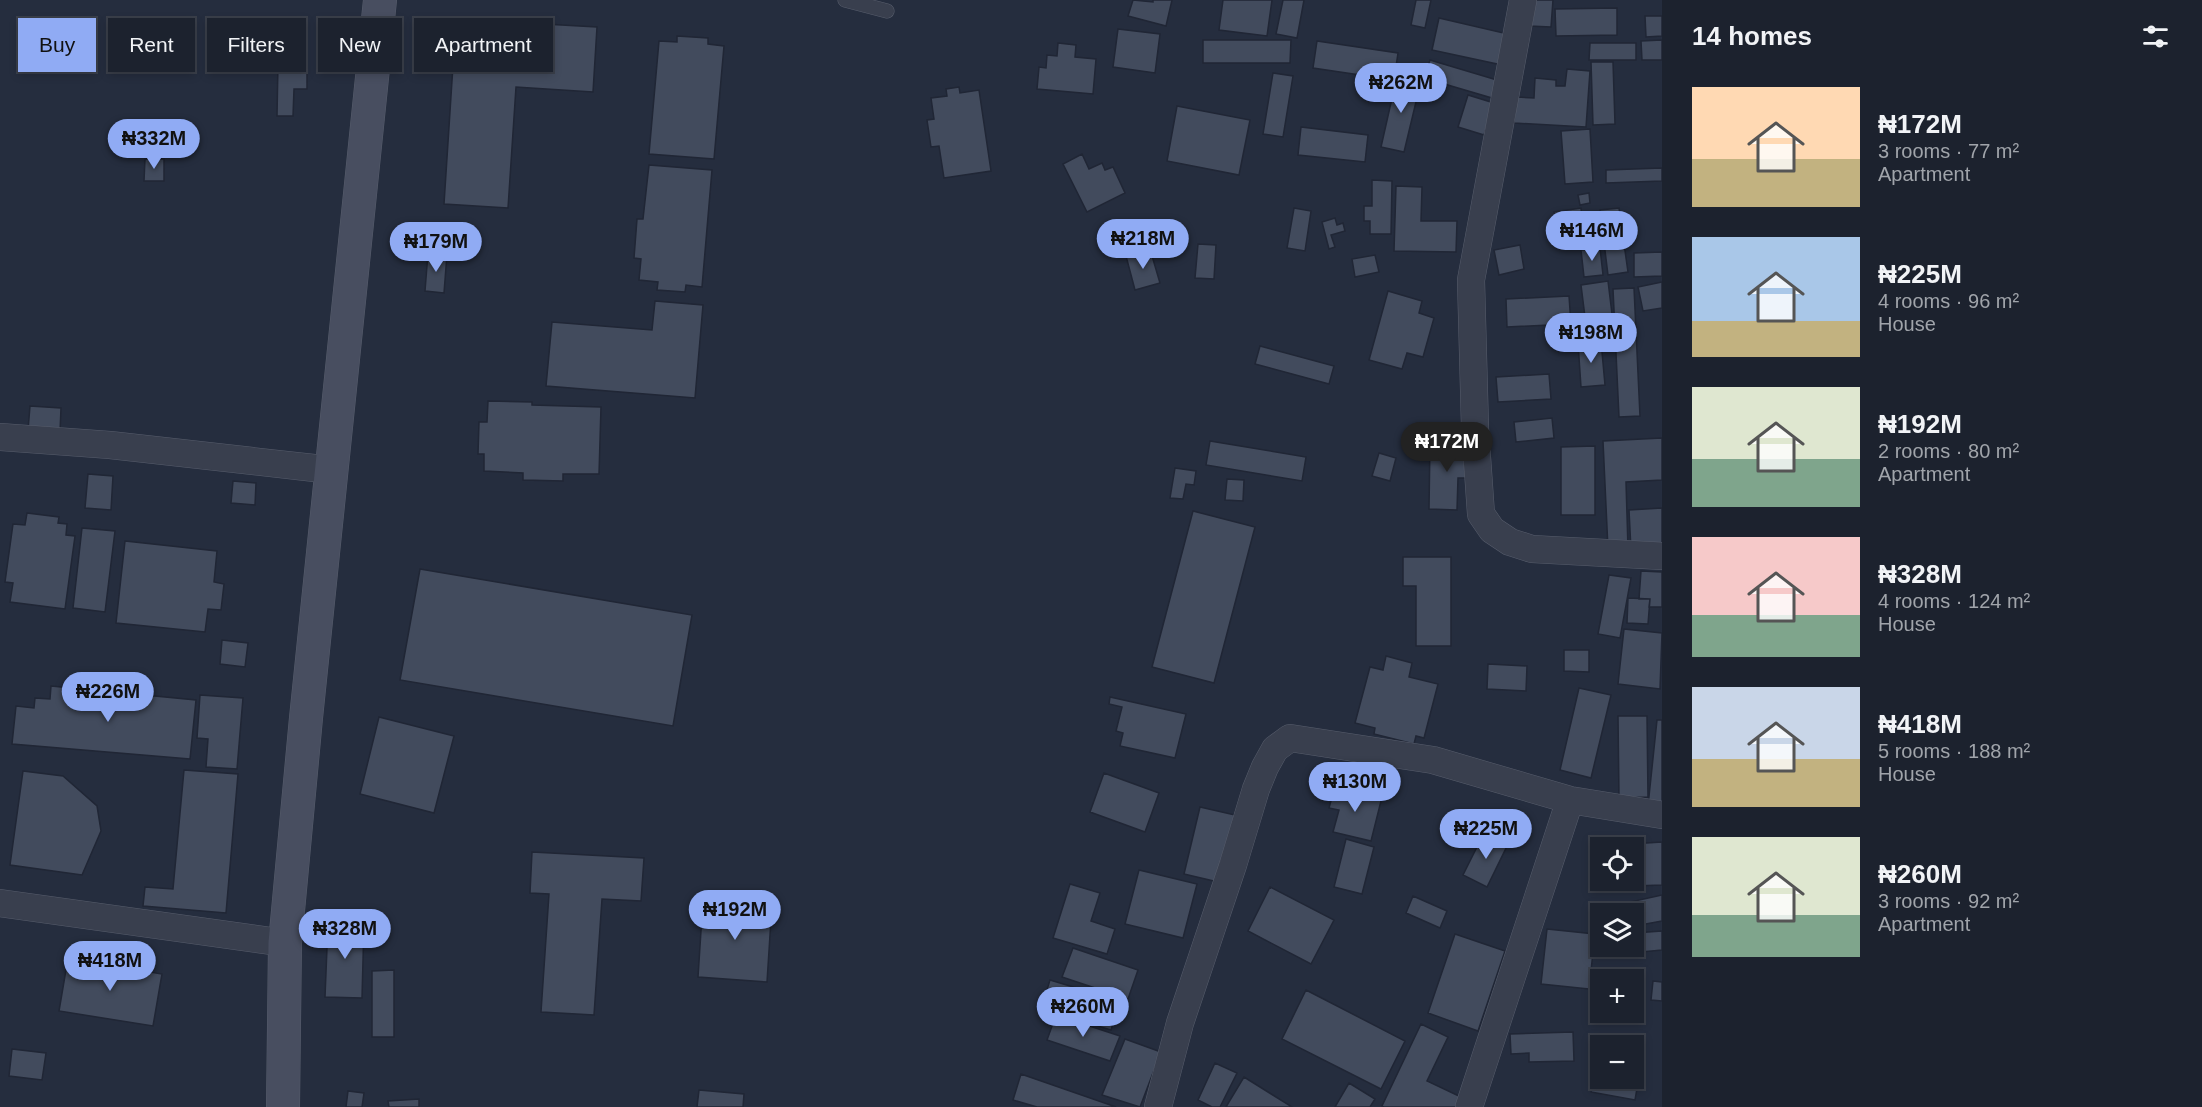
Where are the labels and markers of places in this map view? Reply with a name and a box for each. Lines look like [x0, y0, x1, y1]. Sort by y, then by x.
pin: ₦262M [1359, 63, 1443, 114]
pin: ₦332M [112, 119, 196, 170]
pin: ₦146M [1550, 211, 1634, 262]
pin: ₦218M [1101, 219, 1185, 270]
pin: ₦179M [394, 222, 478, 273]
pin: ₦198M [1549, 313, 1633, 364]
pin: ₦172M [1405, 422, 1489, 473]
pin: ₦226M [66, 672, 150, 723]
pin: ₦130M [1313, 762, 1397, 813]
pin: ₦225M [1444, 809, 1528, 860]
pin: ₦192M [693, 890, 777, 941]
pin: ₦328M [303, 909, 387, 960]
pin: ₦418M [68, 941, 152, 992]
pin: ₦260M [1041, 987, 1125, 1038]

